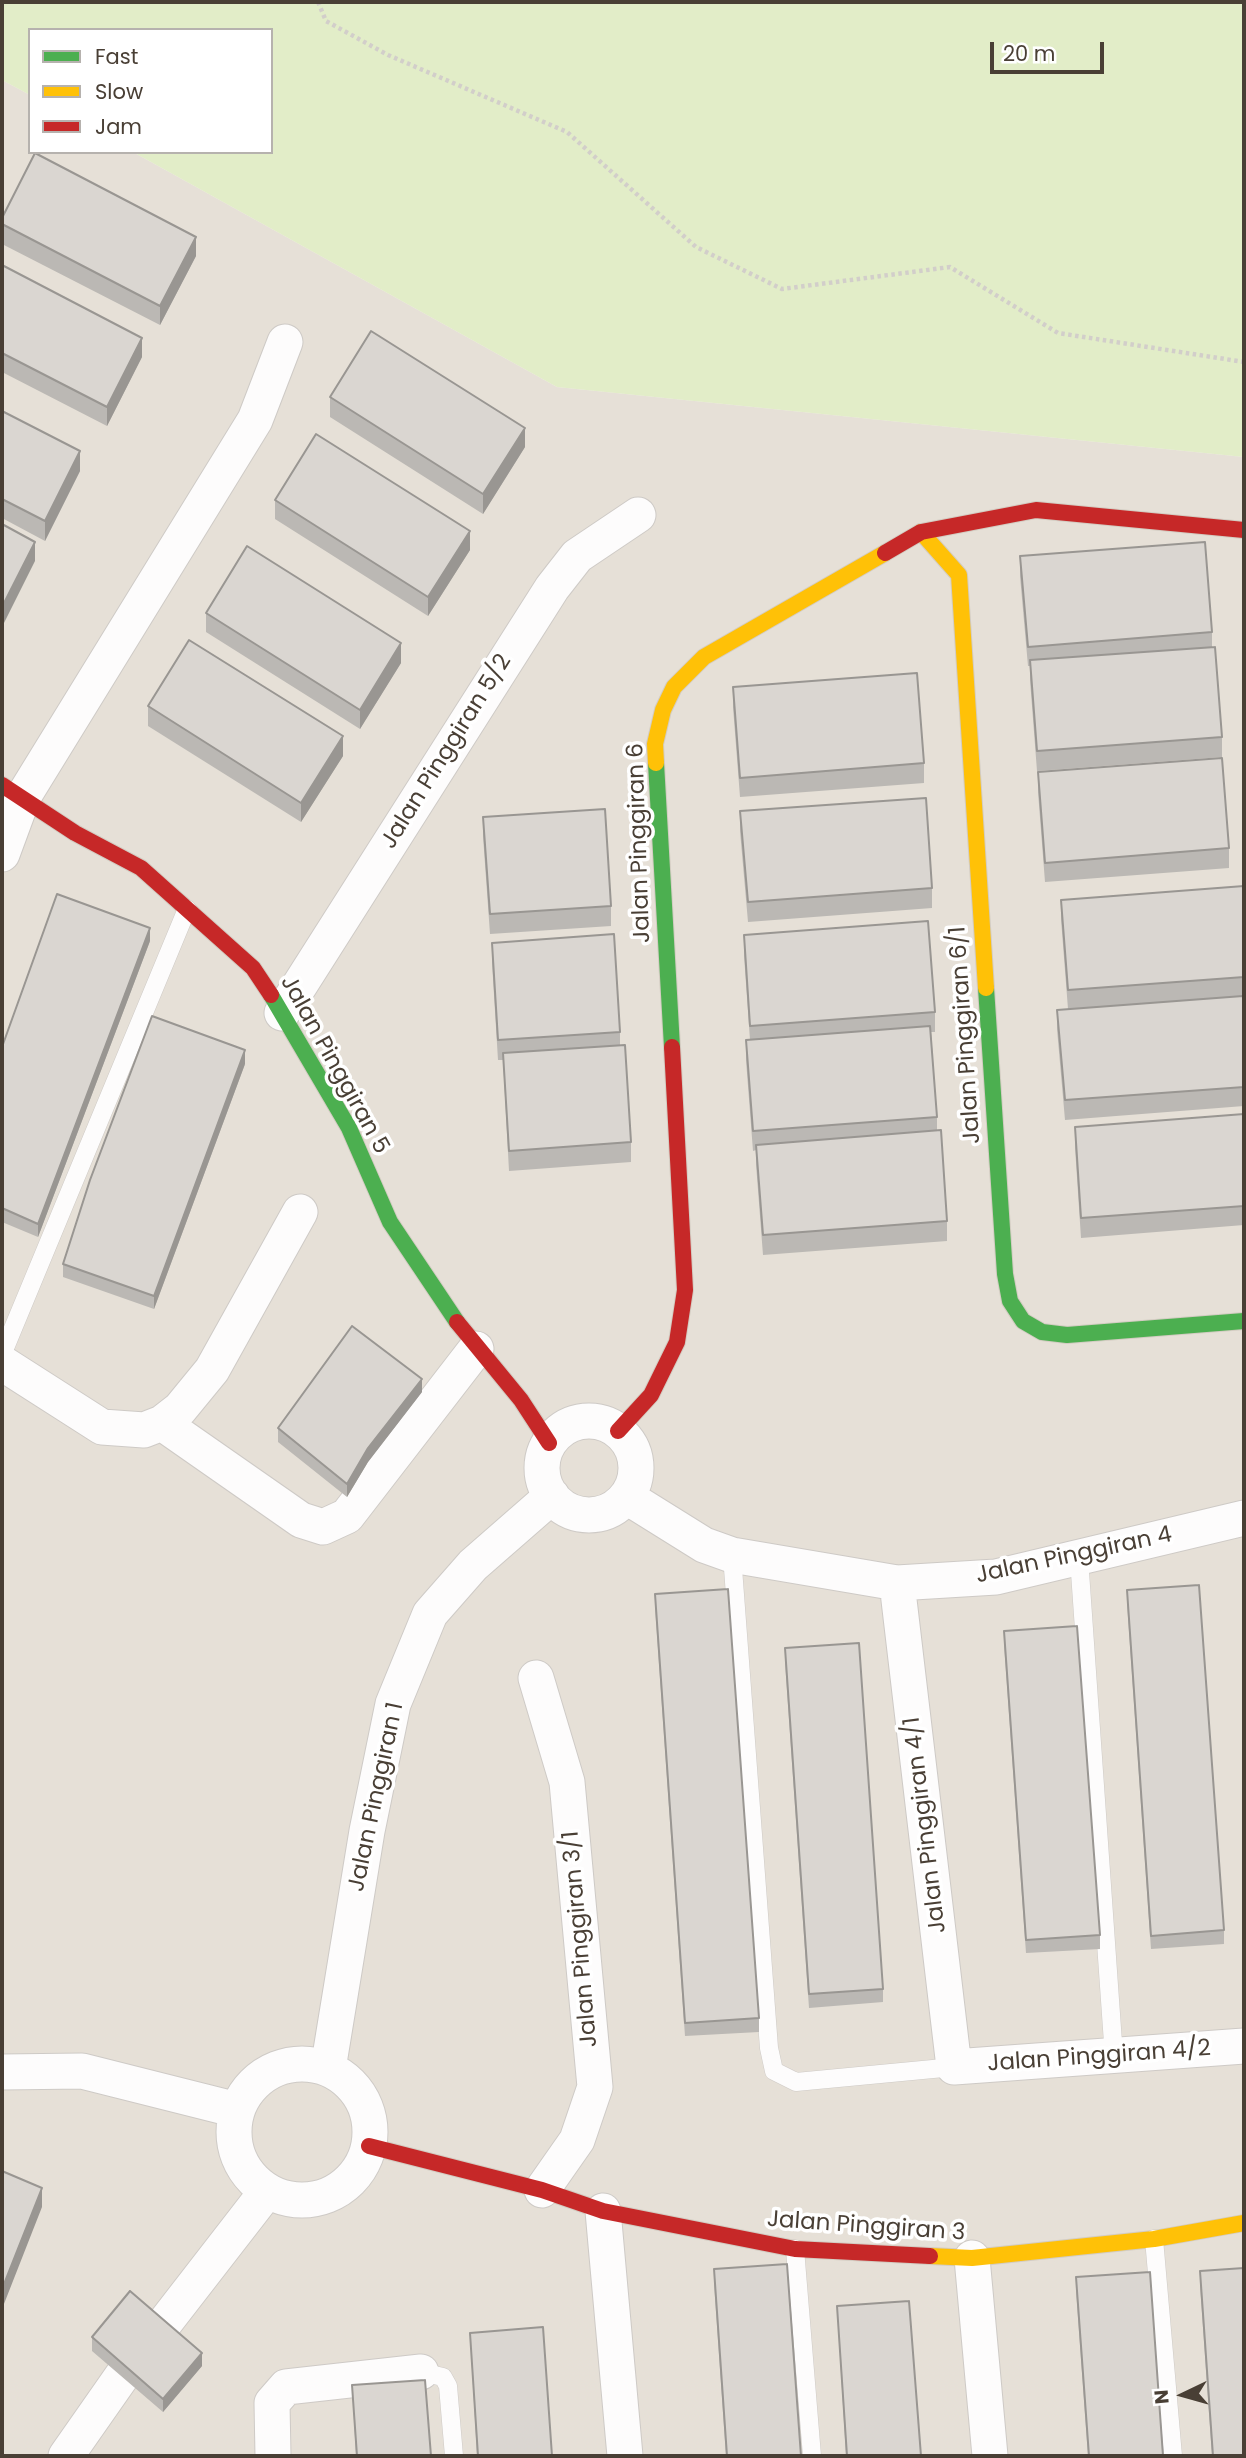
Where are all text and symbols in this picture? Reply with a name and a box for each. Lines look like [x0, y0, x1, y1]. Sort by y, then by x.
legend [28, 28, 273, 154]
scale bar [994, 28, 1108, 72]
text: 20 m [1003, 39, 1056, 68]
text: Fast [95, 42, 138, 71]
text: Slow [95, 77, 143, 106]
text: Jam [95, 112, 142, 141]
street label: Jalan Pinggiran 5/2 [376, 650, 518, 854]
street label: Jalan Pinggiran 6 [623, 743, 657, 943]
street label: Jalan Pinggiran 6/1 [945, 925, 987, 1145]
street label: Jalan Pinggiran 5 [274, 971, 394, 1159]
street label: Jalan Pinggiran 4 [973, 1522, 1175, 1590]
street label: Jalan Pinggiran 1 [343, 1700, 411, 1894]
street label: Jalan Pinggiran 4/1 [899, 1715, 953, 1935]
street label: Jalan Pinggiran 3/1 [558, 1830, 604, 2048]
street label: Jalan Pinggiran 4/2 [986, 2035, 1212, 2079]
street label: Jalan Pinggiran 3 [766, 2206, 966, 2248]
north arrow [1148, 2360, 1218, 2430]
text: N [1148, 2389, 1176, 2405]

